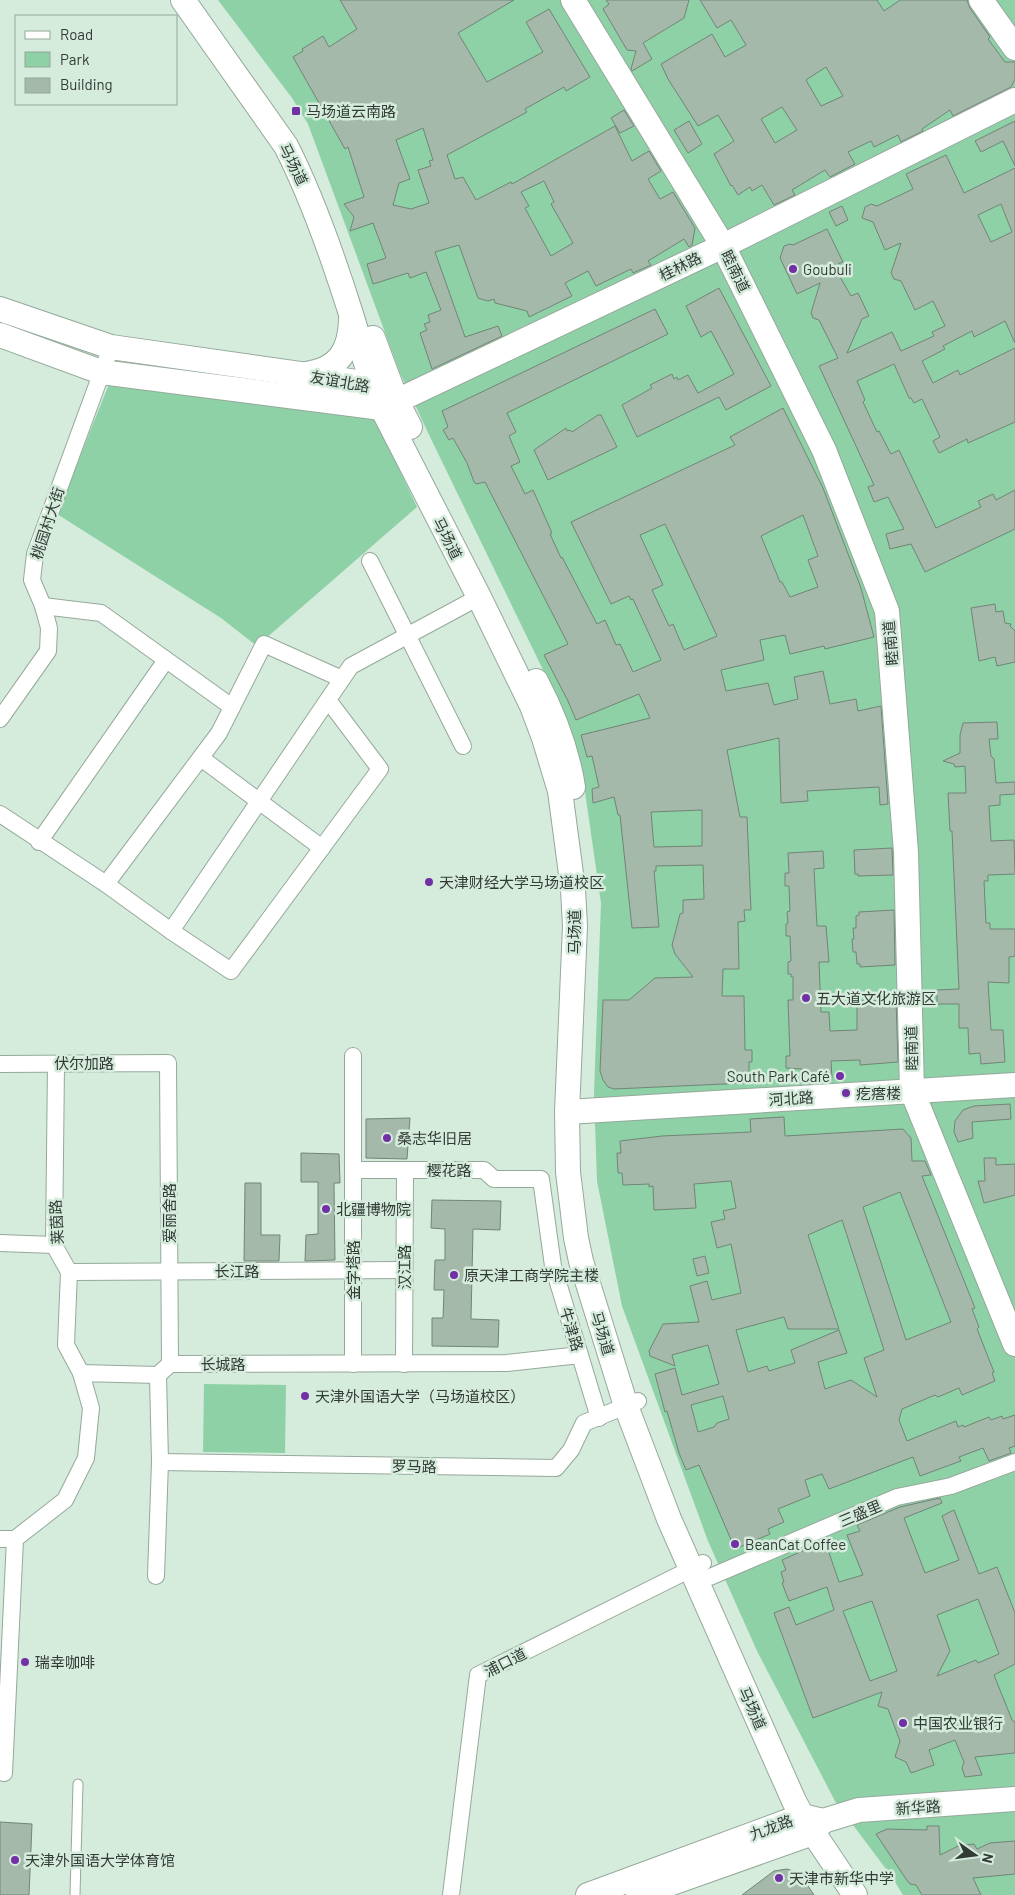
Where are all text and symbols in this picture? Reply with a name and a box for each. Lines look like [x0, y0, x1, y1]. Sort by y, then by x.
legend [15, 15, 178, 105]
text: Road [60, 25, 93, 43]
text: Park [60, 50, 90, 68]
text: Building [60, 75, 113, 93]
place label: 马场道云南路 [306, 102, 396, 120]
marker: 马场道云南路 [290, 105, 302, 117]
street label: 马场道 [276, 140, 312, 188]
street label: 睦南道 [718, 247, 754, 295]
street label: 桂林路 [656, 248, 704, 284]
place label: Goubuli [803, 260, 852, 278]
marker: Goubuli [787, 263, 799, 275]
street label: 友谊北路 [309, 367, 371, 395]
street label: 桃园村大街 [27, 485, 67, 561]
street label: 马场道 [430, 514, 466, 562]
street label: 睦南道 [879, 620, 901, 666]
place label: 天津财经大学马场道校区 [439, 873, 604, 891]
marker: 天津财经大学马场道校区 [423, 876, 435, 888]
street label: 马场道 [565, 909, 583, 955]
place label: 五大道文化旅游区 [816, 989, 936, 1007]
marker: 五大道文化旅游区 [800, 992, 812, 1004]
street label: 睦南道 [902, 1025, 920, 1071]
street label: 伏尔加路 [54, 1054, 114, 1072]
place label: South Park Café [727, 1067, 830, 1085]
marker: South Park Café [834, 1070, 846, 1082]
place label: 疙瘩楼 [856, 1084, 901, 1102]
street label: 河北路 [768, 1087, 814, 1109]
marker: 疙瘩楼 [840, 1087, 852, 1099]
place label: 桑志华旧居 [397, 1129, 472, 1147]
marker: 桑志华旧居 [381, 1132, 393, 1144]
street label: 樱花路 [426, 1161, 472, 1179]
street label: 爱丽舍路 [160, 1183, 178, 1243]
street label: 莱茵路 [46, 1199, 66, 1245]
place label: 北疆博物院 [336, 1200, 411, 1218]
marker: 北疆博物院 [320, 1203, 332, 1215]
street label: 金字塔路 [344, 1240, 362, 1300]
street label: 汉江路 [395, 1244, 413, 1290]
street label: 长江路 [214, 1262, 260, 1280]
place label: 原天津工商学院主楼 [464, 1266, 599, 1284]
marker: 原天津工商学院主楼 [448, 1269, 460, 1281]
street label: 牛津路 [557, 1305, 587, 1353]
street label: 马场道 [588, 1309, 618, 1357]
street label: 长城路 [200, 1355, 246, 1373]
place label: 天津外国语大学（马场道校区） [315, 1387, 525, 1405]
marker: 天津外国语大学（马场道校区） [299, 1390, 311, 1402]
street label: 罗马路 [391, 1457, 437, 1475]
street label: 三盛里 [836, 1496, 884, 1530]
place label: BeanCat Coffee [745, 1535, 846, 1553]
marker: BeanCat Coffee [729, 1538, 741, 1550]
street label: 浦口道 [481, 1644, 529, 1680]
place label: 瑞幸咖啡 [35, 1653, 95, 1671]
marker: 瑞幸咖啡 [19, 1656, 31, 1668]
street label: 马场道 [736, 1684, 770, 1732]
place label: 中国农业银行 [913, 1714, 1003, 1732]
marker: 中国农业银行 [897, 1717, 909, 1729]
street label: 新华路 [895, 1796, 941, 1818]
street label: 九龙路 [747, 1811, 795, 1843]
north arrow [950, 1830, 1000, 1880]
place label: 天津外国语大学体育馆 [25, 1851, 175, 1869]
text: N [979, 1852, 997, 1865]
marker: 天津外国语大学体育馆 [9, 1854, 21, 1866]
place label: 天津市新华中学 [789, 1869, 894, 1887]
marker: 天津市新华中学 [773, 1872, 785, 1884]

